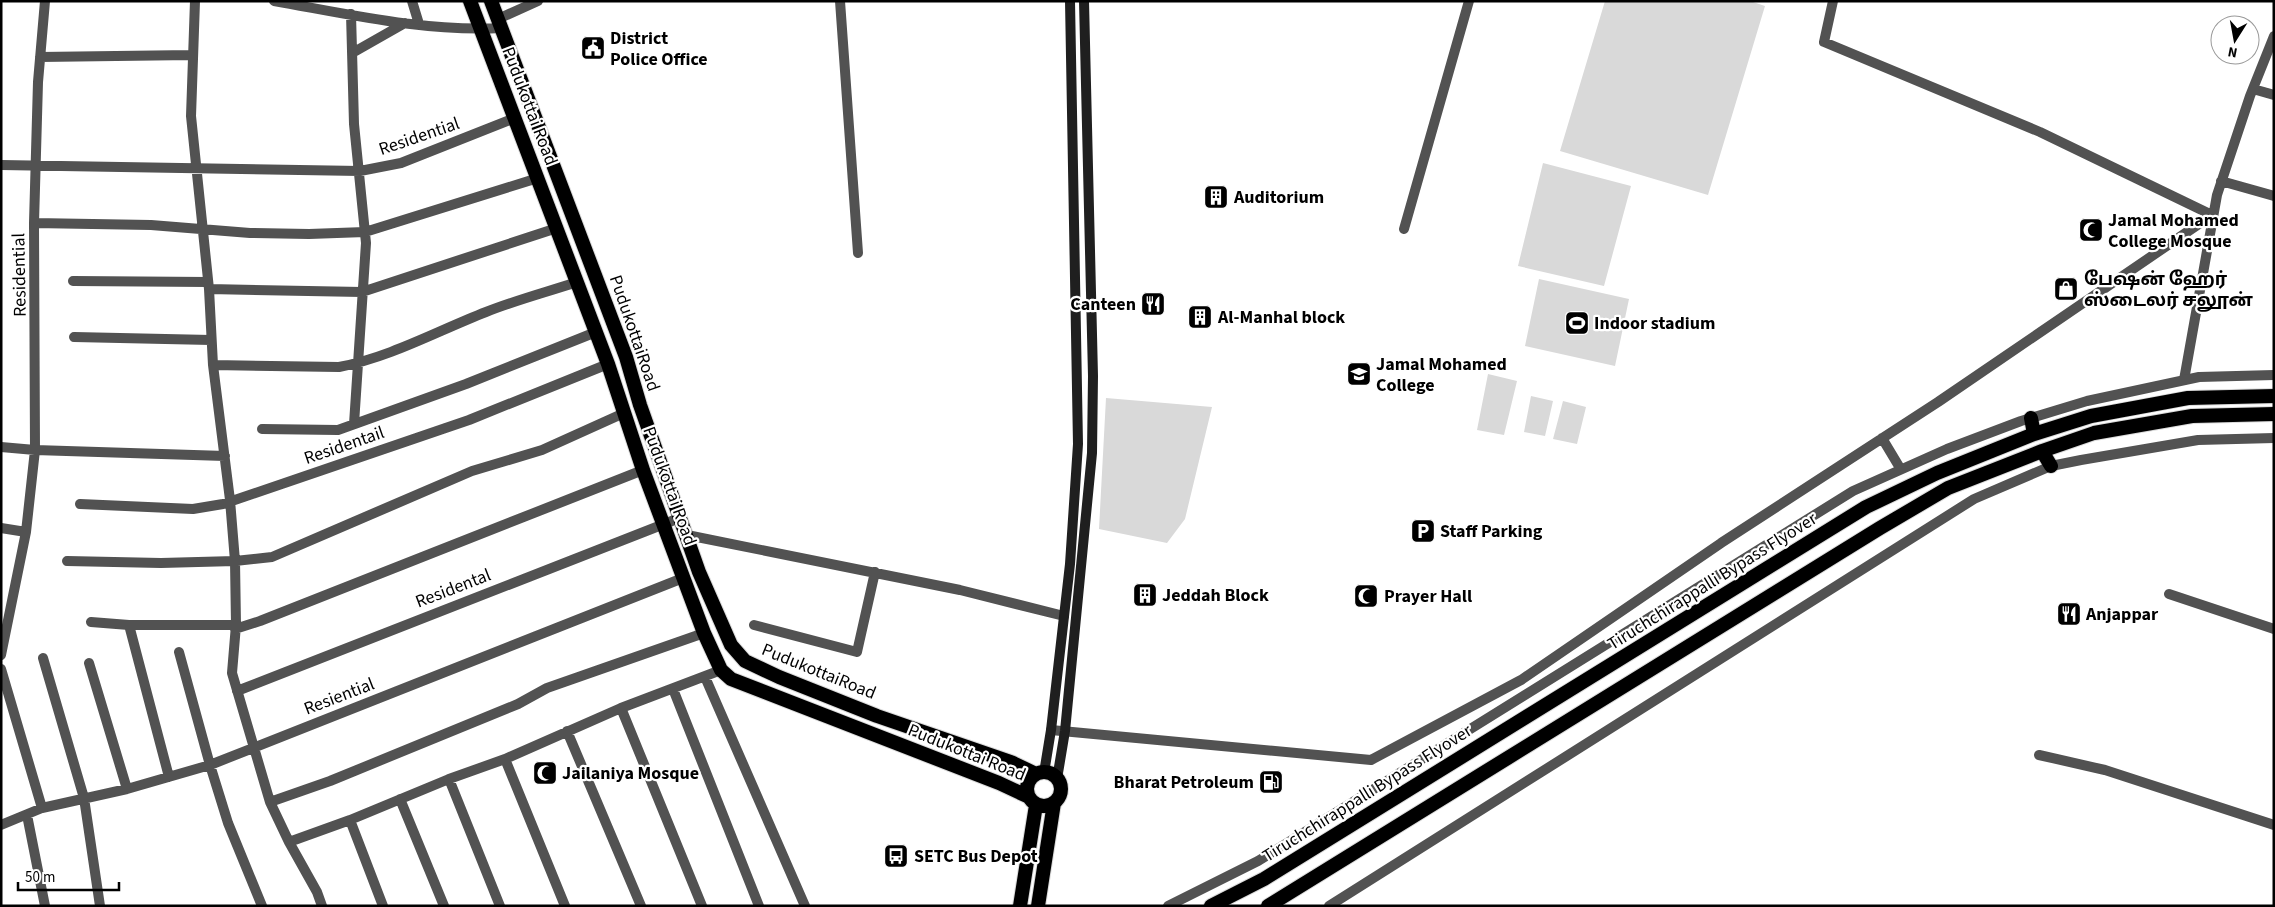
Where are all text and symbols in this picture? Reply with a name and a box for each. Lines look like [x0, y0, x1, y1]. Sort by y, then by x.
north arrow [2210, 15, 2260, 65]
place label: District Police Office [610, 26, 708, 72]
public building icon: District Police Office [580, 35, 606, 61]
text: N [2226, 41, 2239, 62]
street label: Pudukottai Road [495, 43, 564, 169]
street label: Residential [375, 111, 463, 162]
building icon: Auditorium [1203, 184, 1229, 210]
place label: Auditorium [1233, 185, 1324, 210]
place label: Jamal Mohamed College Mosque [2108, 208, 2239, 254]
mosque icon: Jamal Mohamed College Mosque [2078, 217, 2104, 243]
street label: Residential [6, 233, 33, 317]
place label: பேஷன் ஹேர் ஸ்டைலர் சலூன் [2084, 267, 2254, 313]
street label: PudukottaiRoad [603, 272, 666, 395]
shop icon: பேஷன் ஹேர் ஸ்டைலர் சலூன் [2053, 276, 2079, 302]
restaurant icon: Canteen [1140, 291, 1166, 317]
place label: Canteen [1070, 292, 1136, 317]
building icon: Al-Manhal block [1187, 304, 1213, 330]
place label: Al-Manhal block [1217, 305, 1345, 330]
sports icon: Indoor stadium [1564, 310, 1590, 336]
place label: Indoor stadium [1594, 311, 1715, 336]
place label: Jamal Mohamed College [1376, 352, 1507, 398]
school or university icon: Jamal Mohamed College [1346, 361, 1372, 387]
street label: Residentail [301, 420, 388, 471]
street label: Pudukottai Road [636, 423, 703, 549]
street label: Tiruchchirappalli Bypass Flyover [1603, 506, 1822, 656]
parking icon: Staff Parking [1410, 518, 1436, 544]
place label: Staff Parking [1440, 519, 1543, 544]
street label: Residental [412, 563, 495, 614]
building icon: Jeddah Block [1132, 582, 1158, 608]
place label: Jeddah Block [1162, 583, 1269, 608]
mosque icon: Prayer Hall [1353, 583, 1379, 609]
place label: Prayer Hall [1384, 584, 1472, 609]
restaurant icon: Anjappar [2056, 601, 2082, 627]
place label: Anjappar [2085, 602, 2159, 627]
street label: PudukottaiRoad [758, 637, 880, 706]
street label: Resiential [300, 672, 378, 721]
street label: Pudukottai Road [904, 717, 1029, 787]
street label: Tiruchchirappalli Bypass Flyover [1258, 718, 1477, 868]
mosque icon: Jailaniya Mosque [532, 760, 558, 786]
place label: Jailaniya Mosque [562, 761, 699, 786]
fuel station icon: Bharat Petroleum [1258, 769, 1284, 795]
place label: Bharat Petroleum [1114, 770, 1254, 795]
bus stop icon: SETC Bus Depot [883, 843, 909, 869]
place label: SETC Bus Depot [914, 844, 1038, 869]
scale bar [18, 860, 119, 892]
text: 50 m [25, 867, 55, 888]

